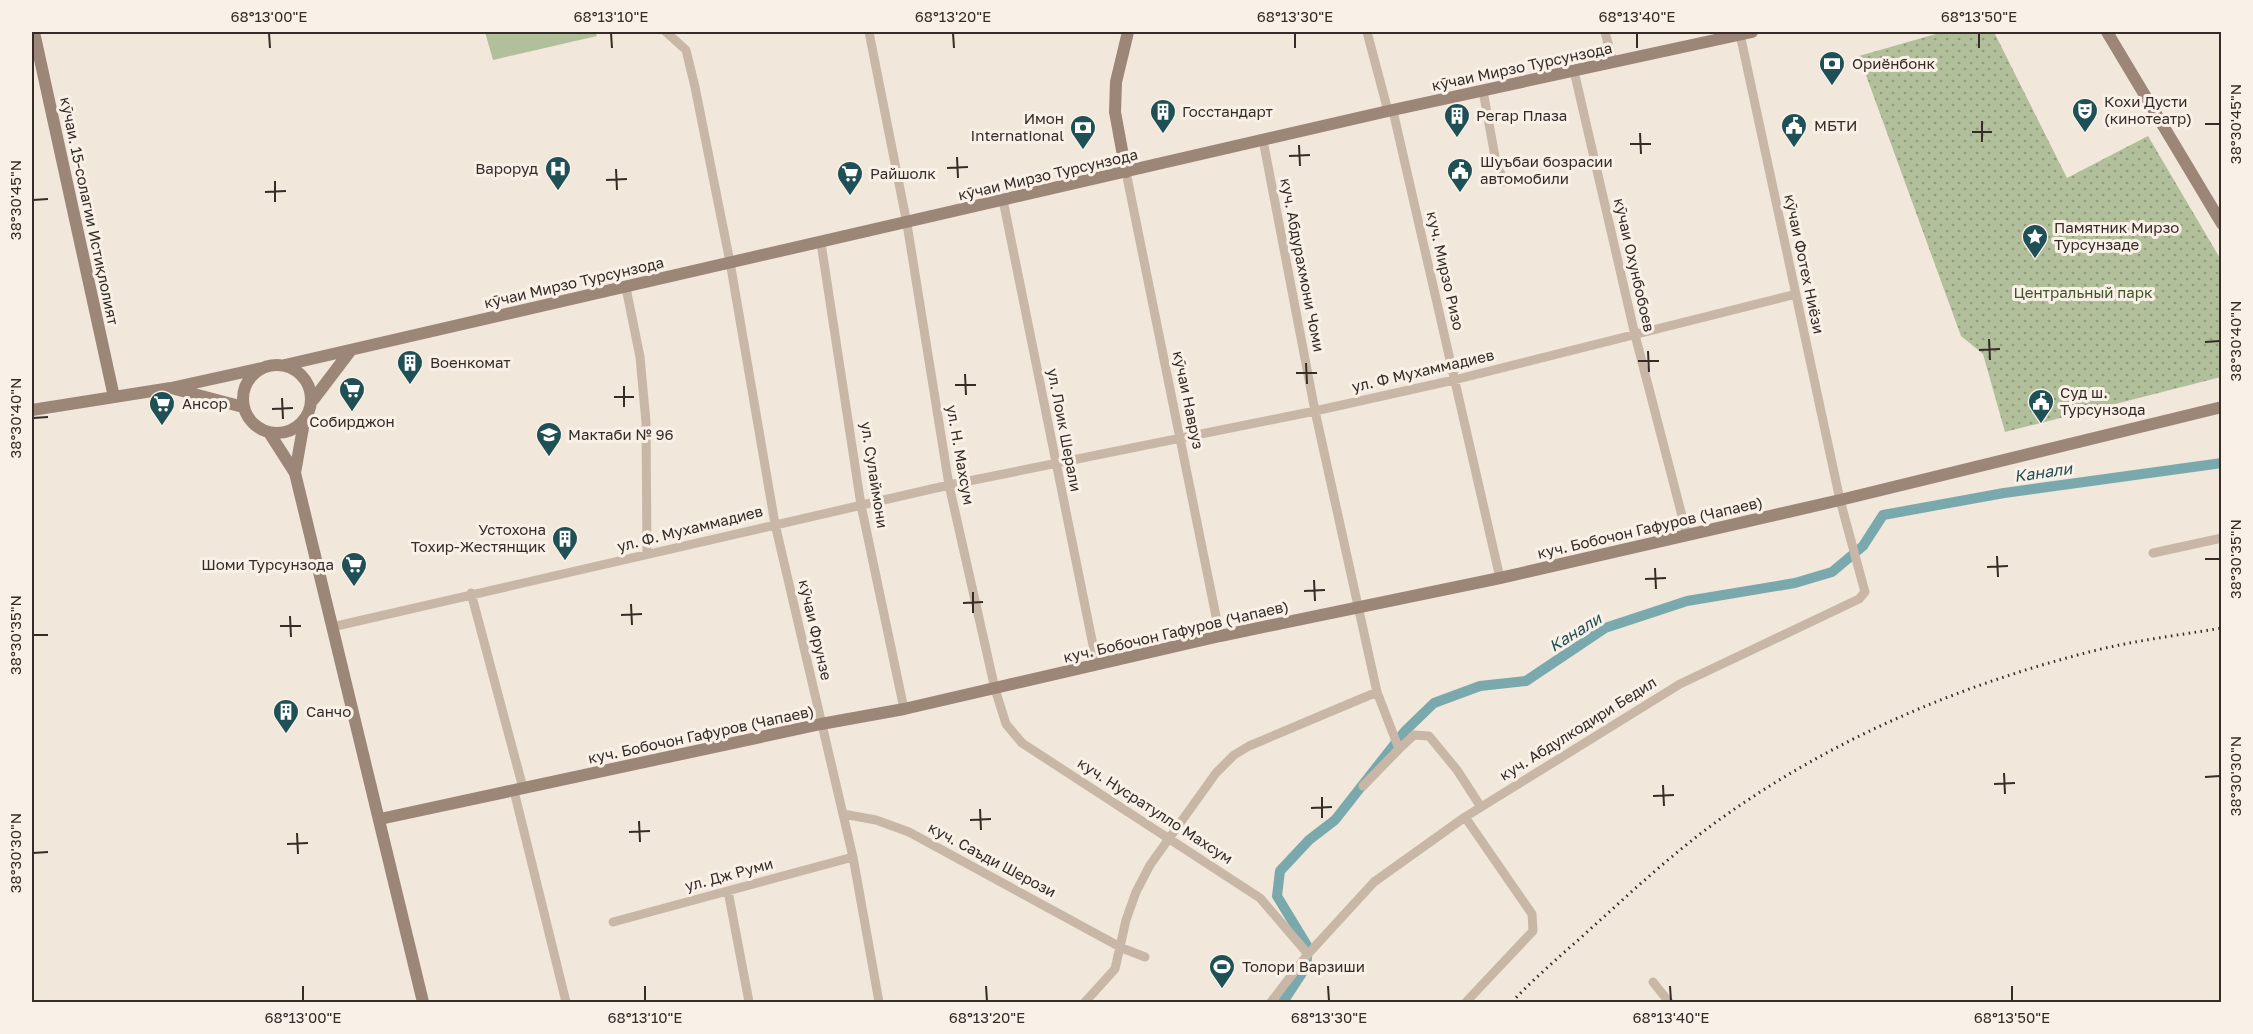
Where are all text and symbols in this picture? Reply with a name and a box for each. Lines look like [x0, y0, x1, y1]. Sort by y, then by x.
text: 68°13'00"E [230, 7, 308, 25]
text: 68°13'10"E [573, 7, 649, 25]
text: 68°13'20"E [915, 7, 991, 25]
text: 68°13'30"E [1257, 7, 1333, 25]
text: 68°13'40"E [1599, 7, 1675, 25]
text: 68°13'50"E [1941, 7, 2017, 25]
street label: кӯчаи Мирзо Турсунзода [1430, 38, 1614, 94]
bank icon: Ориёнбонк [1817, 49, 1847, 87]
place label: Ориёнбонк [1852, 54, 1935, 72]
text: 38°30'45"N [2226, 84, 2244, 164]
place label: Кохи Дусти (кинотеатр) [2104, 92, 2192, 127]
street label: кӯчаи. 15-солагии Истиқлолият [57, 95, 123, 327]
theatre icon: Кохи Дусти (кинотеатр) [2070, 96, 2100, 134]
building icon: Госстандарт [1148, 97, 1178, 135]
building icon: Регар Плаза [1442, 101, 1472, 139]
place label: Госстандарт [1182, 102, 1274, 120]
place label: Регар Плаза [1476, 106, 1567, 124]
place label: Имон International [971, 109, 1064, 144]
public building icon: МБТИ [1779, 111, 1809, 149]
bank icon: Имон International [1068, 113, 1098, 151]
place label: МБТИ [1814, 116, 1857, 134]
street label: кӯчаи Мирзо Турсунзода [956, 145, 1140, 204]
place label: Шуъбаи бозрасии автомобили [1480, 152, 1613, 187]
hospital icon: Вароруд [543, 154, 573, 192]
public building icon: Шуъбаи бозрасии автомобили [1445, 156, 1475, 194]
place label: Вароруд [475, 159, 538, 177]
supermarket icon: Райшолк [835, 159, 865, 197]
text: 38°30'45"N [6, 160, 24, 240]
place label: Райшолк [870, 164, 936, 182]
street label: куч. Абдурахмони Чоми [1277, 176, 1329, 353]
street label: кӯчаи Фотех Ниёзи [1781, 192, 1829, 335]
street label: кӯчаи Охунбобоев [1611, 196, 1659, 333]
street label: куч. Мирзо Ризо [1424, 209, 1468, 332]
place label: Памятник Мирзо Турсунзаде [2054, 218, 2179, 253]
place icon: Памятник Мирзо Турсунзаде [2020, 222, 2050, 260]
street label: кӯчаи Мирзо Турсунзода [482, 253, 666, 312]
park label: Центральный парк [2013, 283, 2153, 301]
text: 38°30'40"N [2226, 301, 2244, 381]
street label: ул. Ф Мухаммадиев [1350, 345, 1496, 395]
building icon: Военкомат [395, 348, 425, 386]
street label: кӯчаи Навруз [1170, 349, 1208, 451]
place label: Военкомат [430, 353, 511, 371]
street label: ул. Лоик Шерали [1044, 367, 1086, 493]
supermarket icon: Собирджон [337, 375, 367, 413]
text: 38°30'40"N [6, 378, 24, 458]
place label: Суд ш. Турсунзода [2060, 383, 2146, 418]
public building icon: Суд ш. Турсунзода [2026, 387, 2056, 425]
supermarket icon: Ансор [147, 389, 177, 427]
place label: Ансор [182, 394, 228, 412]
street label: ул. Н. Махсум [943, 403, 979, 506]
place label: Собирджон [309, 412, 395, 430]
school or university icon: Мактаби № 96 [534, 420, 564, 458]
street label: ул. Сулаймони [858, 420, 892, 530]
place label: Мактаби № 96 [568, 425, 674, 443]
water label: Канали [2013, 458, 2074, 486]
street label: куч. Бобочон Гафуров (Чапаев) [1535, 492, 1764, 562]
street label: ул. Ф. Мухаммадиев [615, 501, 764, 555]
text: 38°30'35"N [2226, 519, 2244, 599]
place label: Устохона Тохир-Жестянщик [411, 520, 546, 555]
building icon: Устохона Тохир-Жестянщик [550, 524, 580, 562]
supermarket icon: Шоми Турсунзода [339, 550, 369, 588]
place label: Шоми Турсунзода [201, 555, 334, 573]
street label: кӯчаи Фрунзе [796, 578, 836, 682]
text: 38°30'35"N [6, 595, 24, 675]
street label: куч. Бобочон Гафуров (Чапаев) [1061, 596, 1290, 666]
water label: Канали [1545, 607, 1606, 656]
street label: куч. Абдулкодири Бедил [1496, 672, 1659, 784]
building icon: Санчо [271, 697, 301, 735]
street label: куч. Бобочон Гафуров (Чапаев) [586, 701, 815, 767]
place label: Санчо [306, 702, 351, 720]
text: 38°30'30"N [2226, 736, 2244, 816]
street label: куч. Нусратулло Махсум [1075, 753, 1237, 867]
text: 38°30'30"N [6, 813, 24, 893]
street label: куч. Саъди Шерози [926, 818, 1059, 900]
street label: ул. Дж Руми [683, 854, 775, 894]
sports icon: Толори Варзиши [1207, 952, 1237, 990]
place label: Толори Варзиши [1242, 957, 1365, 975]
text: 68°13'00"E [264, 1008, 342, 1026]
text: 68°13'10"E [607, 1008, 683, 1026]
text: 68°13'20"E [949, 1008, 1025, 1026]
text: 68°13'30"E [1291, 1008, 1367, 1026]
text: 68°13'40"E [1633, 1008, 1709, 1026]
text: 68°13'50"E [1974, 1008, 2050, 1026]

